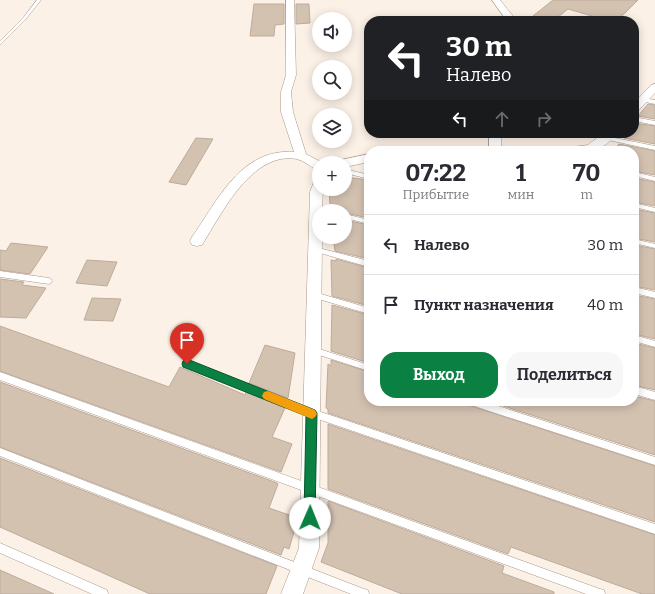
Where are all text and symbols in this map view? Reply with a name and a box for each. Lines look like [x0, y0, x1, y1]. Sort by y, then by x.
map controls [312, 12, 352, 244]
button: sound [312, 12, 352, 52]
text: 30 m [446, 30, 512, 63]
icon: left [380, 32, 432, 84]
button: search [312, 60, 352, 100]
text: Налево [446, 64, 511, 86]
button: layers [312, 108, 352, 148]
icon: left [449, 108, 471, 130]
icon: ahead [491, 108, 513, 130]
icon: right [533, 108, 555, 130]
button: + [312, 156, 352, 196]
text: 07:22 [405, 159, 466, 187]
text: 1 [516, 159, 526, 187]
text: 70 [573, 159, 601, 187]
text: Прибытие [402, 187, 469, 202]
text: мин [507, 187, 534, 202]
text: m [581, 187, 593, 202]
button: − [312, 204, 352, 244]
icon: left [380, 234, 402, 256]
text: Налево [414, 236, 469, 254]
text: 30 m [588, 236, 623, 254]
icon: arrive [380, 294, 402, 316]
text: Пункт назначения [414, 296, 554, 314]
text: 40 m [587, 296, 623, 314]
pin [170, 323, 204, 364]
icon: arrive [176, 329, 198, 351]
button: Выход [380, 352, 498, 398]
button: Поделиться [506, 352, 623, 398]
position arrow [289, 497, 331, 539]

